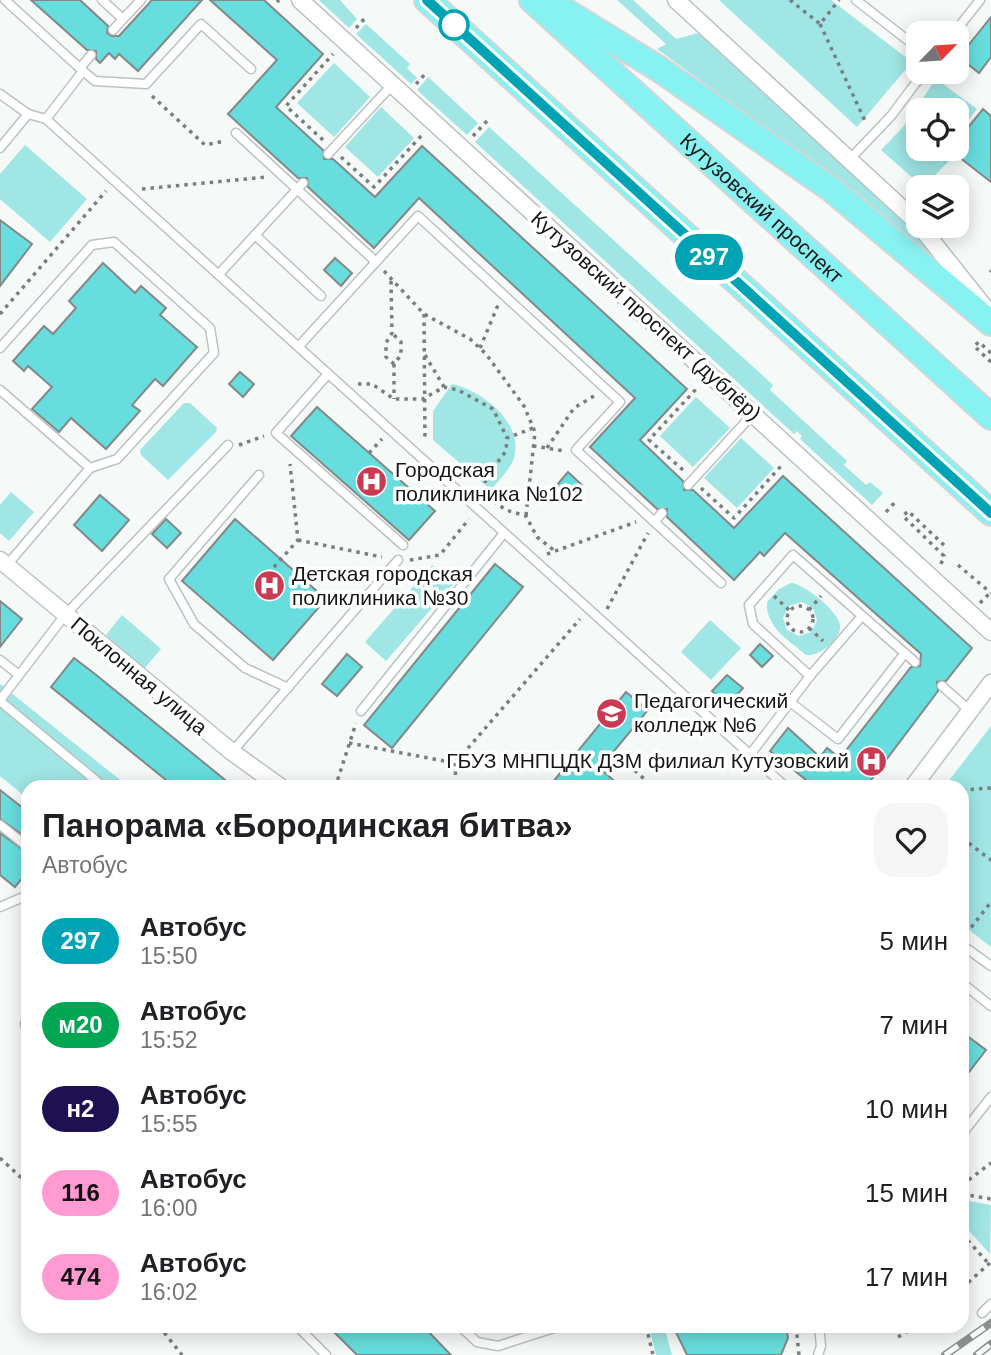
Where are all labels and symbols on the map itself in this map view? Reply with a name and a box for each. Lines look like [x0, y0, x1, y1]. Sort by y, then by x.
unlabelled marker [439, 10, 469, 40]
north arrow [906, 21, 970, 84]
street label: Кутузовский проспект [676, 128, 848, 288]
street label: Кутузовский проспект (дублёр) [527, 206, 766, 425]
line badge: 297 [669, 234, 749, 280]
place label: Городская поликлиника №102 [395, 458, 583, 505]
hospital icon: Городская поликлиника №102 [355, 465, 389, 499]
place label: Детская городская поликлиника №30 [292, 562, 473, 609]
hospital icon: Детская городская поликлиника №30 [252, 569, 286, 603]
street label: Поклонная улица [67, 612, 212, 739]
place label: Педагогический колледж №6 [634, 689, 788, 736]
school or university icon: Педагогический колледж №6 [594, 696, 628, 730]
hospital icon: ГБУЗ МНПЦДК ДЗМ филиал Кутузовский [855, 744, 889, 778]
place label: ГБУЗ МНПЦДК ДЗМ филиал Кутузовский [446, 749, 849, 772]

